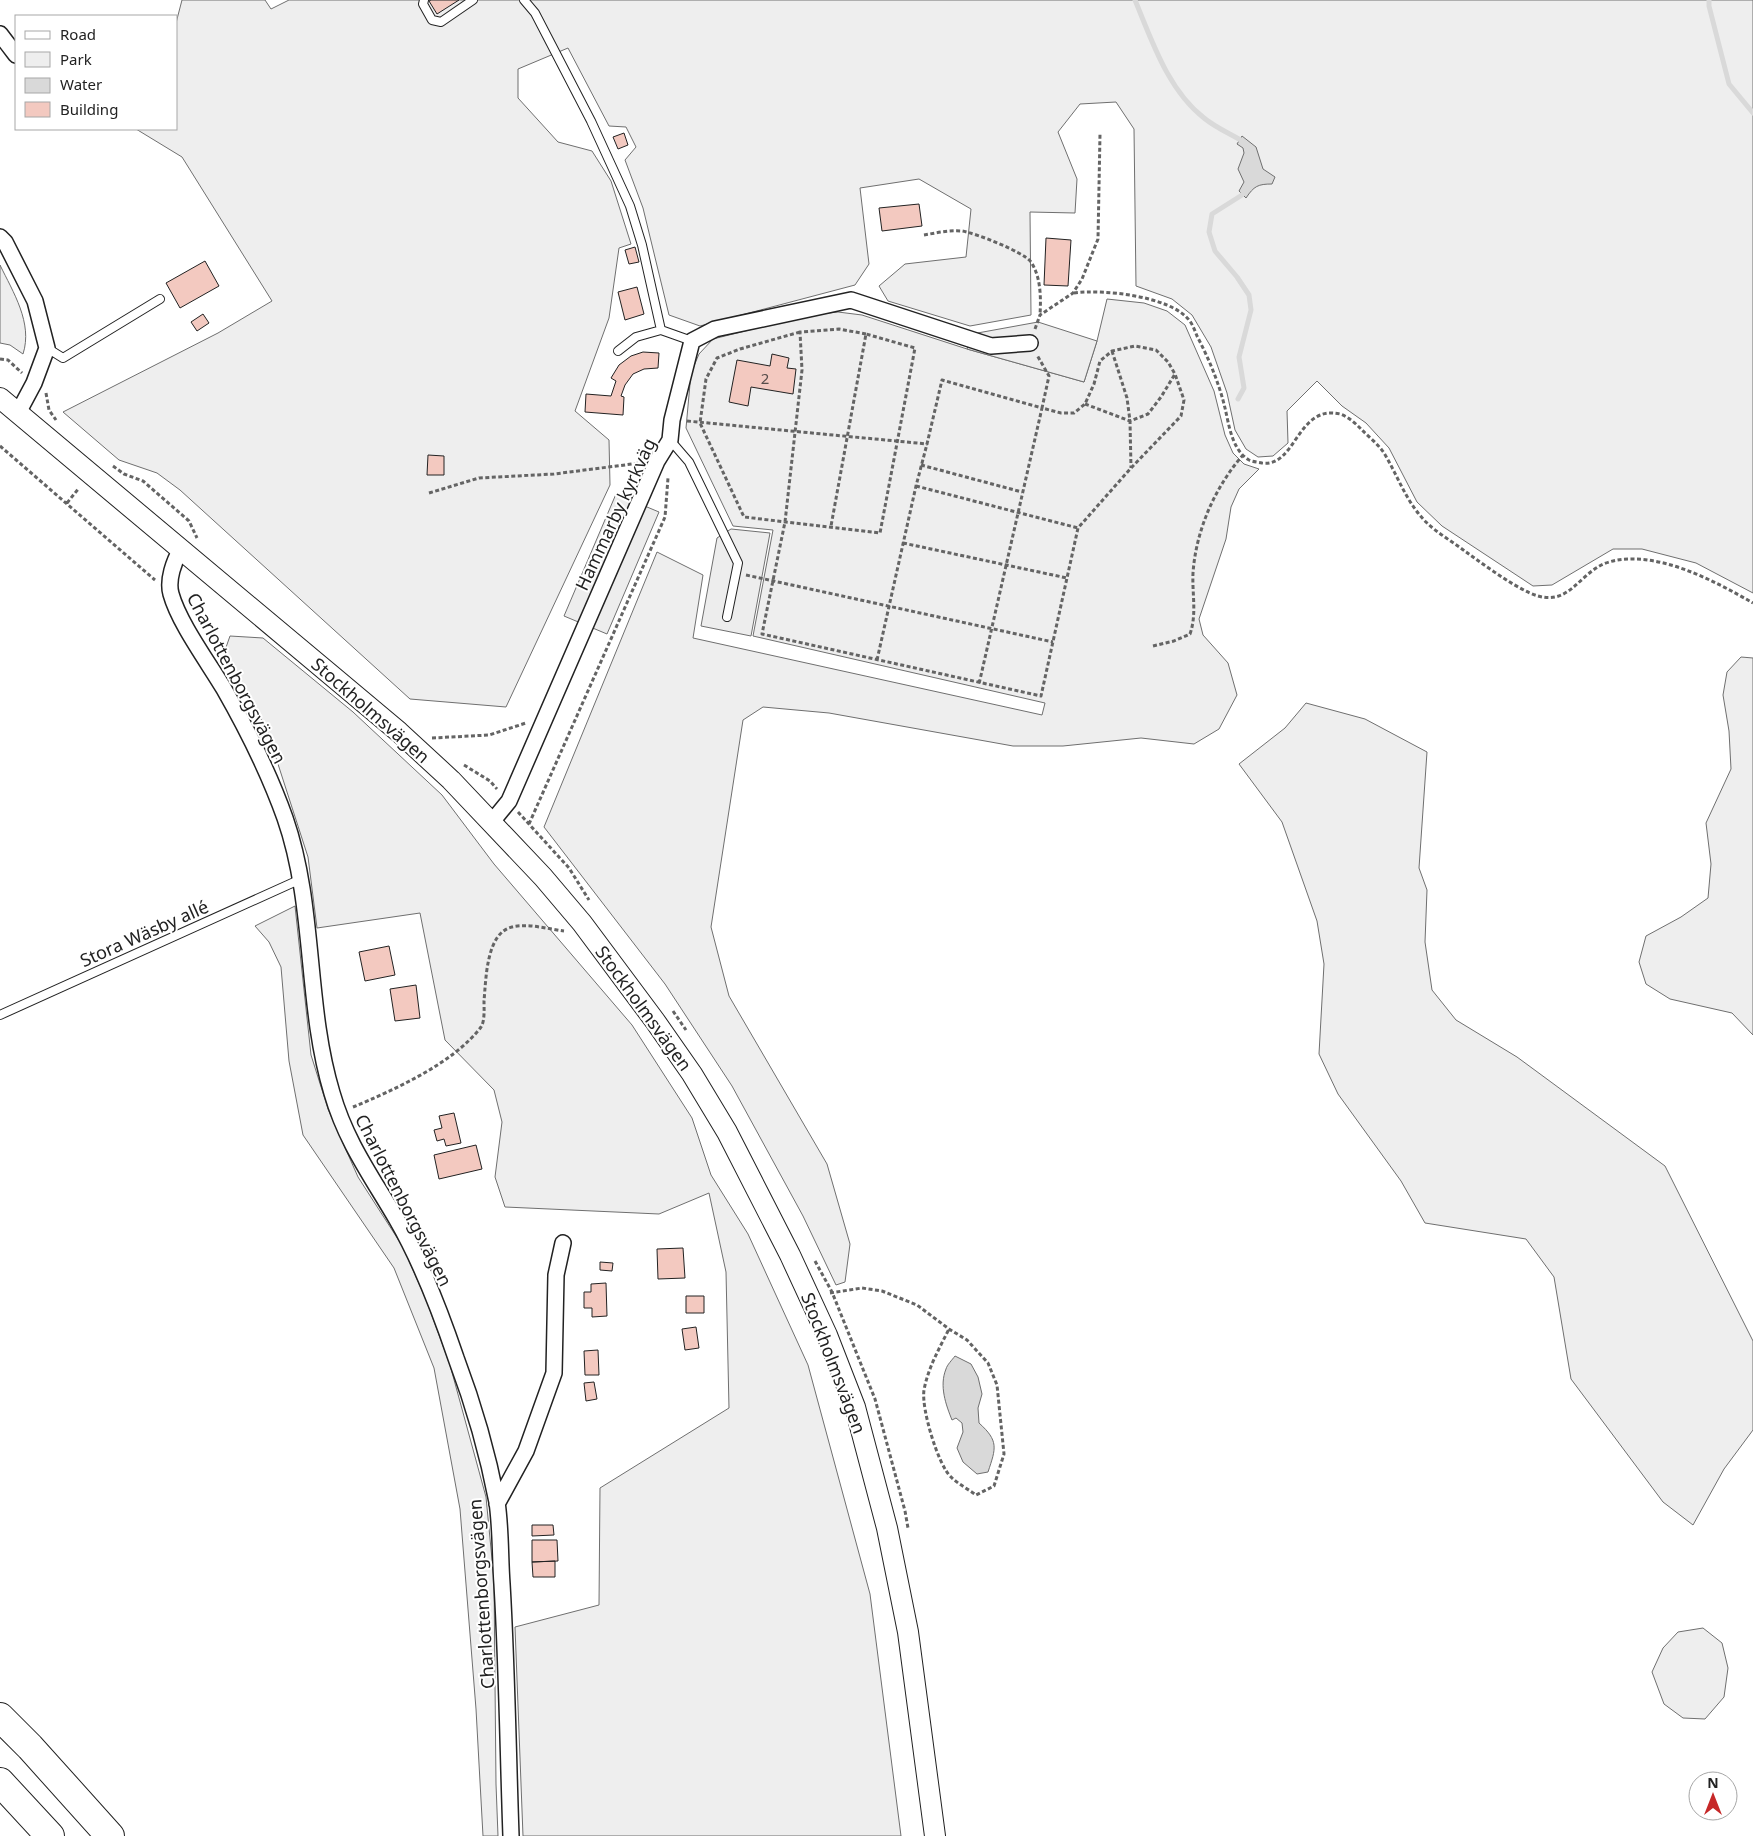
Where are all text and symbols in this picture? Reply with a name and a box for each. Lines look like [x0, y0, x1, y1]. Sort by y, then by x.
legend [15, 15, 178, 130]
text: Road [60, 24, 96, 44]
text: Park [60, 49, 92, 69]
text: Water [60, 74, 102, 94]
text: Building [60, 99, 118, 119]
house number: 2 [761, 368, 769, 388]
street label: Hammarby kyrkväg [569, 434, 661, 594]
street label: Charlottenborgsvägen [182, 588, 292, 768]
street label: Stockholmsvägen [307, 652, 435, 768]
street label: Stora Wäsby allé [76, 894, 212, 972]
street label: Stockholmsvägen [590, 941, 698, 1075]
street label: Charlottenborgsvägen [350, 1110, 458, 1290]
street label: Stockholmsvägen [796, 1289, 872, 1437]
street label: Charlottenborgsvägen [462, 1498, 500, 1690]
north arrow [1688, 1771, 1738, 1821]
text: N [1707, 1773, 1719, 1792]

